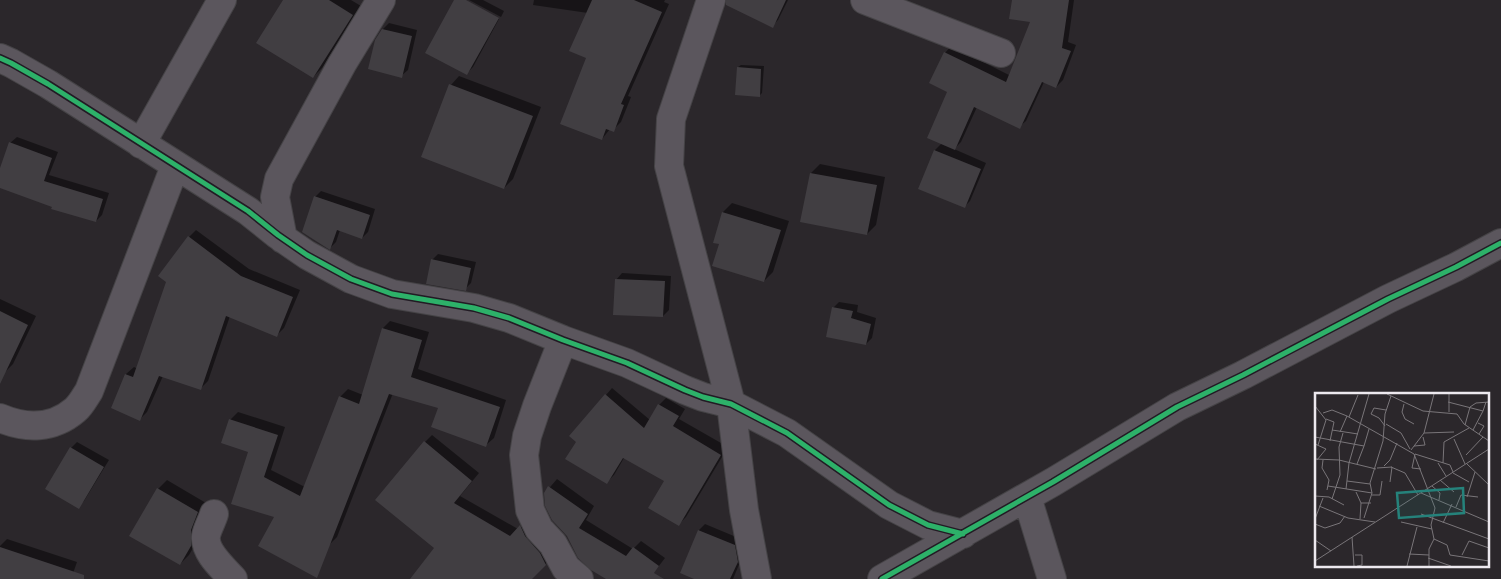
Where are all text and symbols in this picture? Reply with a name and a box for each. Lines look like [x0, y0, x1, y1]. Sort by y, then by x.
inset map [1315, 393, 1488, 566]

